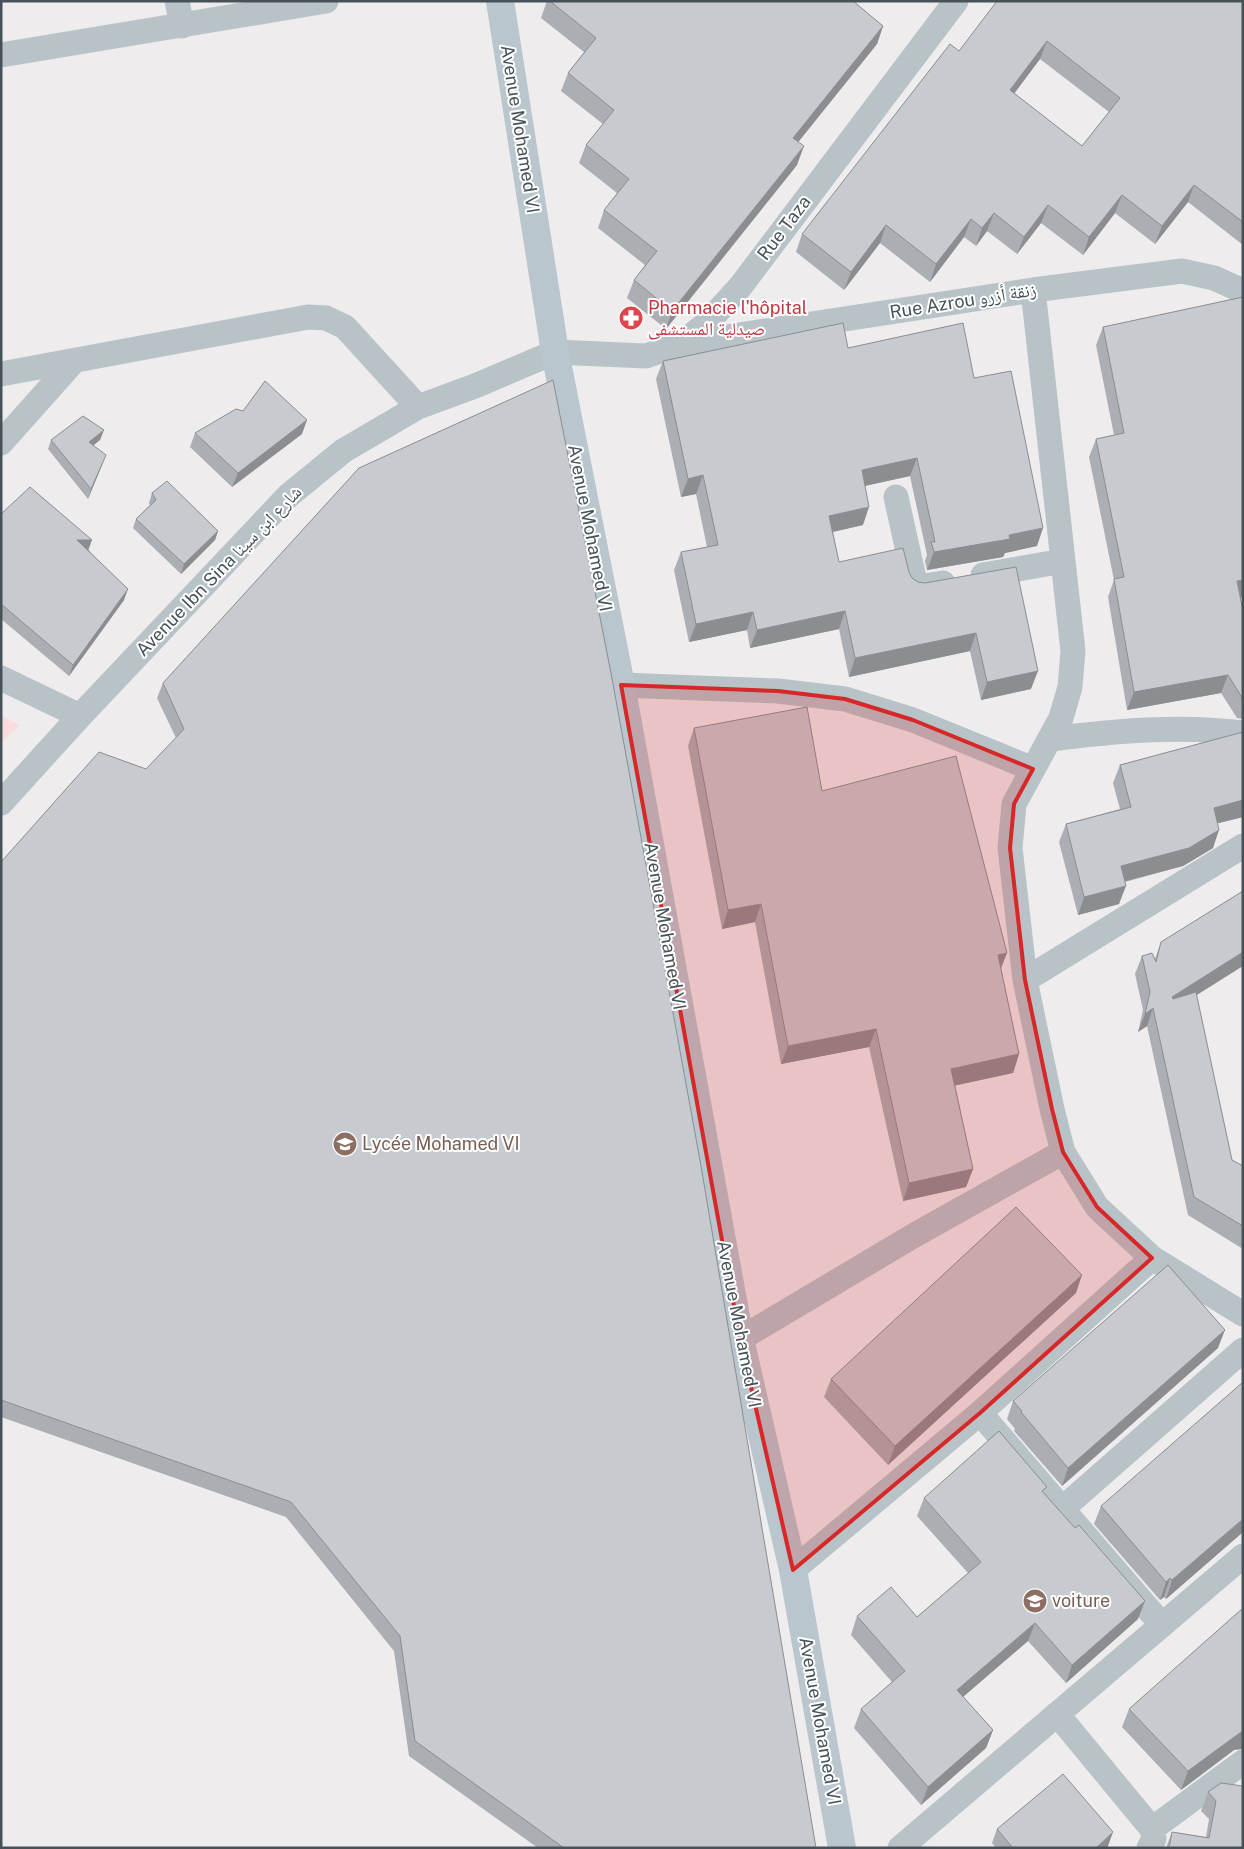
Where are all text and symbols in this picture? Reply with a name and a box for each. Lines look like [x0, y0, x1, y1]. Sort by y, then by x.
street label: Avenue Mohamed VI [497, 43, 544, 215]
street label: Rue Taza [753, 191, 815, 264]
street label: Rue Azrou زنقة أزرو [888, 279, 1038, 322]
place label: Pharmacie l'hôpital صيدلية المستشفى [648, 297, 807, 340]
pharmacy icon: Pharmacie l'hôpital صيدلية المستشفى [618, 305, 644, 331]
street label: Avenue Mohamed VI [564, 442, 617, 613]
street label: Avenue Ibn Sina شارع ابن سينا [132, 481, 306, 661]
street label: Avenue Mohamed VI [640, 840, 691, 1011]
school or university icon: Lycée Mohamed VI [332, 1131, 358, 1157]
place label: Lycée Mohamed VI [362, 1133, 519, 1154]
street label: Avenue Mohamed VI [713, 1238, 766, 1409]
school or university icon: voiture [1022, 1588, 1048, 1614]
place label: voiture [1052, 1590, 1110, 1611]
street label: Avenue Mohamed VI [795, 1635, 846, 1806]

